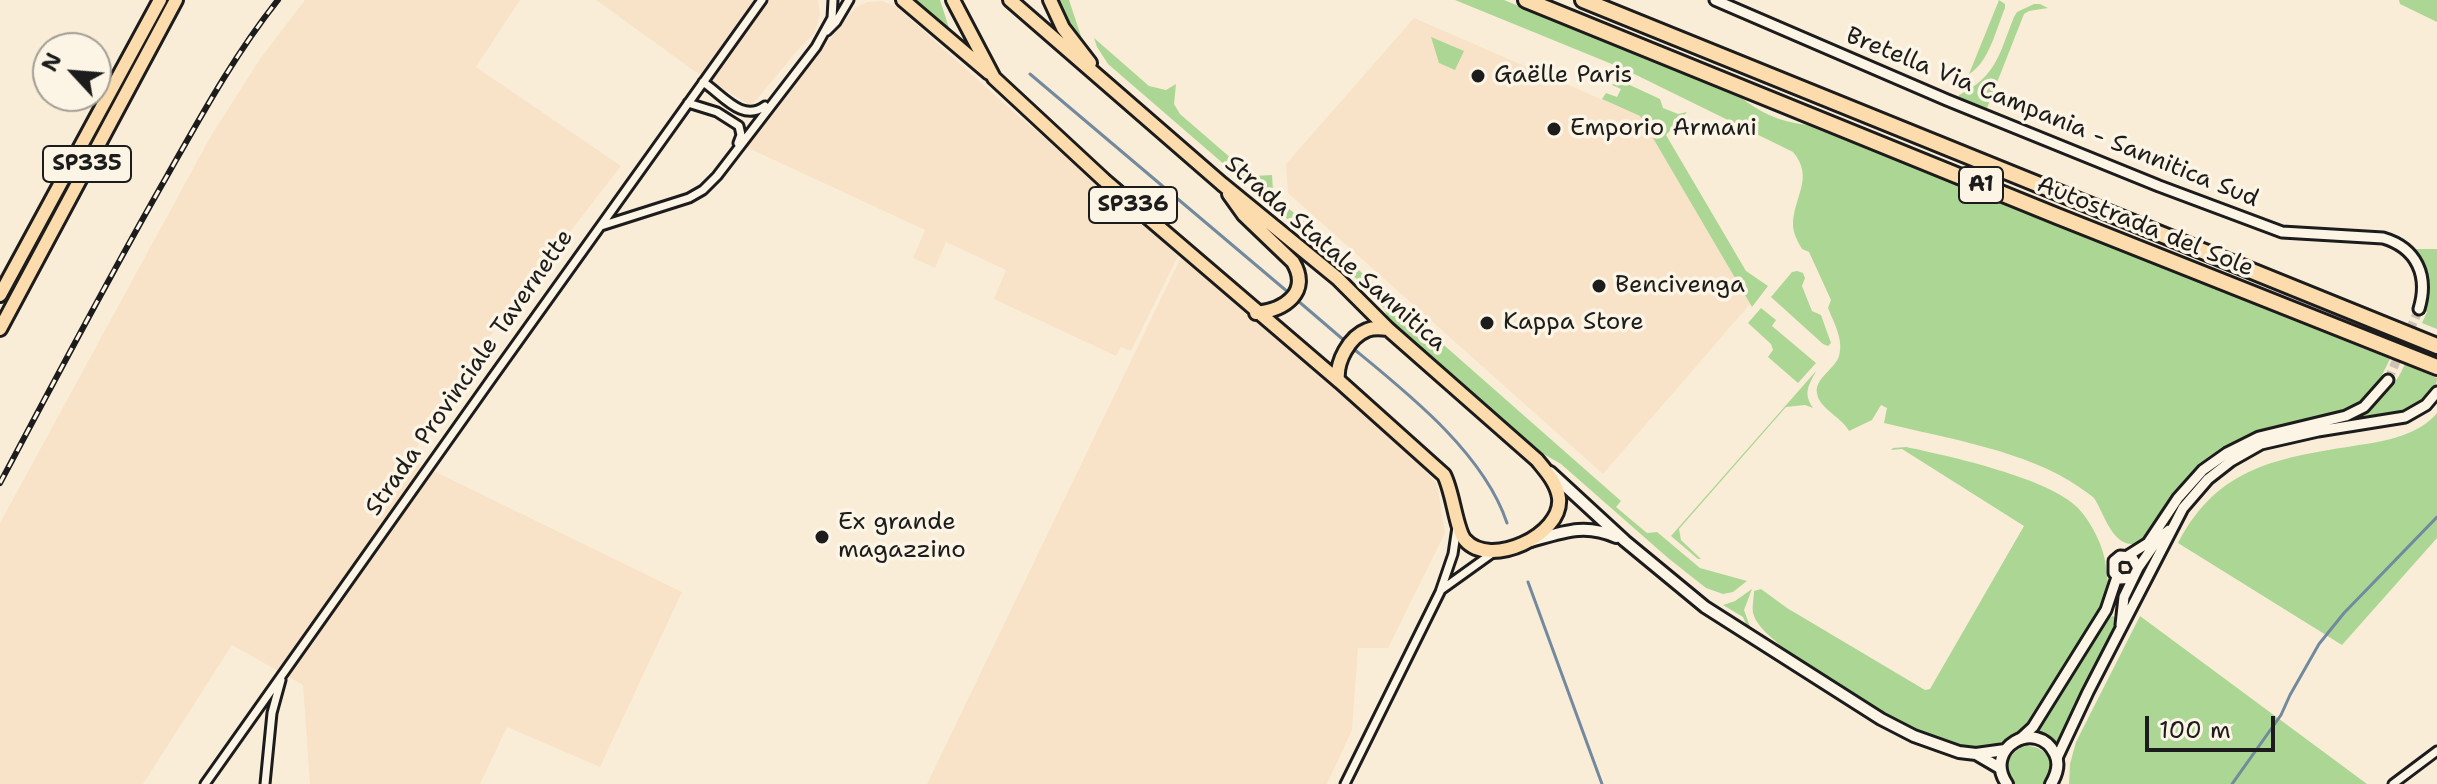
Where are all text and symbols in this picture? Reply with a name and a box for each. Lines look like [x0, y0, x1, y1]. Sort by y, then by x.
street label: Bretella Via Campania - Sannitica Sud [1842, 22, 2262, 214]
north arrow [32, 32, 112, 112]
text: N [35, 48, 69, 76]
place label: Gaëlle Paris [1494, 62, 1632, 90]
marker: Gaëlle Paris [1469, 67, 1487, 85]
place label: Emporio Armani [1570, 115, 1757, 143]
marker: Emporio Armani [1545, 120, 1563, 138]
road number: SP335 [43, 146, 131, 182]
street label: Strada Statale Sannitica [1218, 150, 1452, 358]
road number: A1 [1959, 167, 2003, 203]
street label: Autostrada del Sole [2032, 170, 2258, 284]
road number: SP336 [1089, 187, 1177, 223]
street label: Strada Provinciale Tavernette [360, 224, 580, 522]
place label: Bencivenga [1615, 272, 1745, 300]
marker: Bencivenga [1590, 277, 1608, 295]
place label: Kappa Store [1503, 309, 1644, 337]
marker: Kappa Store [1478, 314, 1496, 332]
place label: Ex grande magazzino [838, 509, 966, 565]
marker: Ex grande magazzino [813, 528, 831, 546]
scale bar [2149, 700, 2279, 750]
text: 100 m [2159, 714, 2231, 746]

